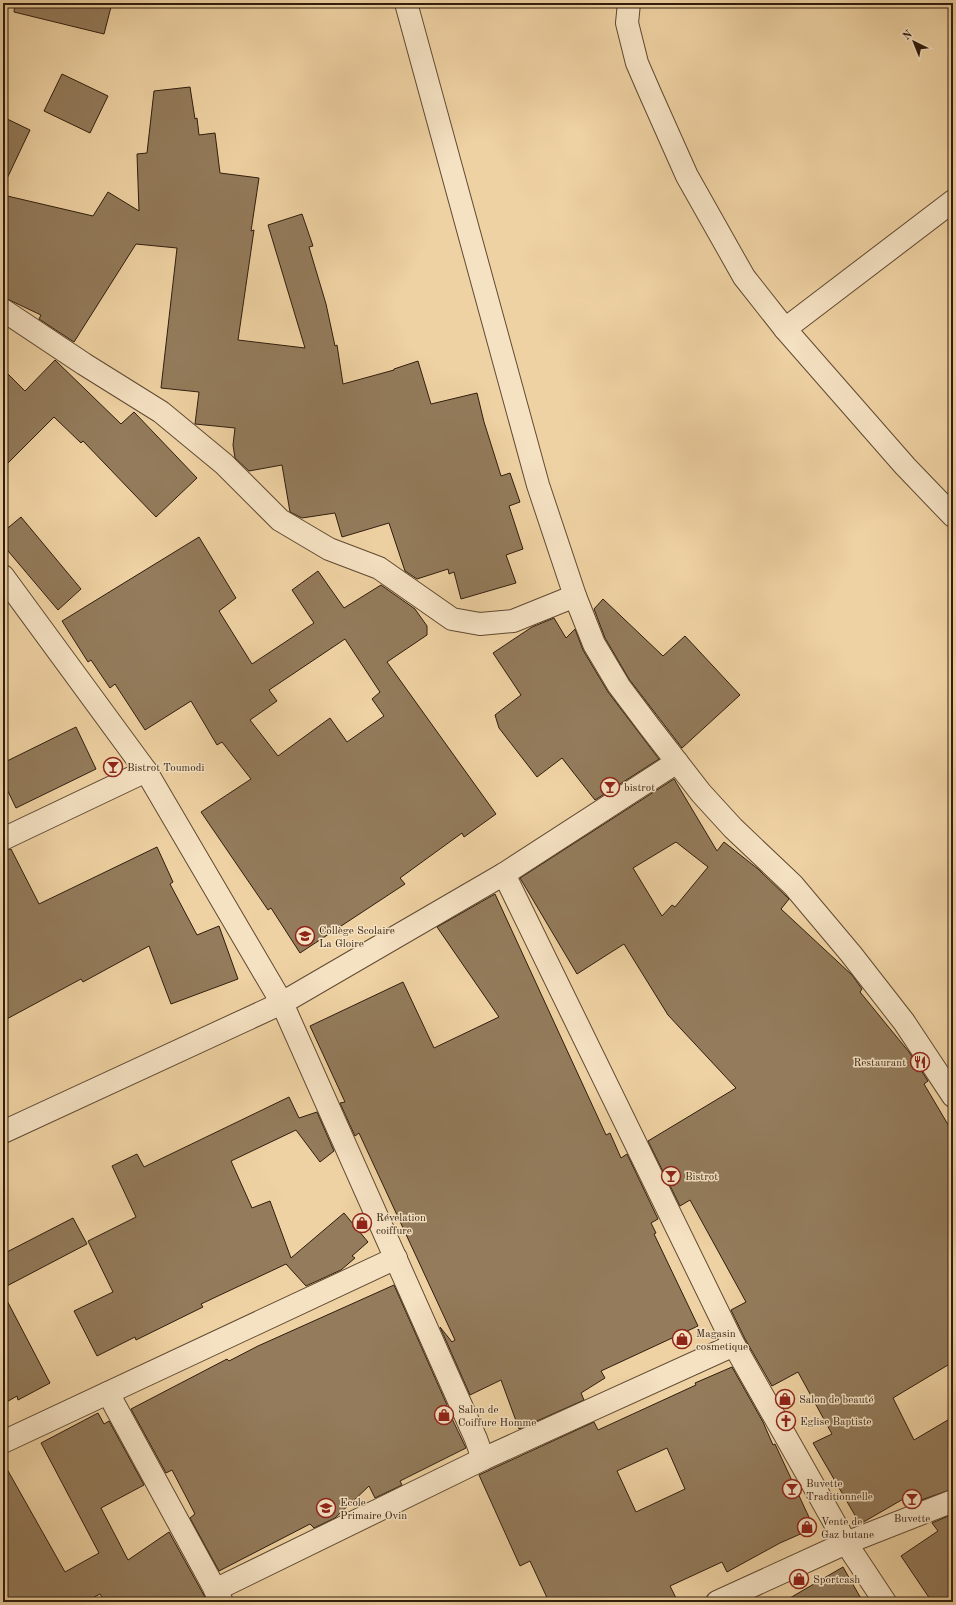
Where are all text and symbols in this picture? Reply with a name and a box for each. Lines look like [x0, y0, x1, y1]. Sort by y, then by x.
north arrow [894, 22, 934, 62]
text: N [901, 28, 915, 43]
bar icon: Bistrot Toumodi [102, 756, 124, 778]
place label: Bistrot Toumodi [127, 763, 204, 774]
bar icon: bistrot [599, 776, 621, 798]
place label: bistrot [624, 783, 655, 794]
school or university icon: Collège Scolaire La Gloire [294, 925, 316, 947]
place label: Collège Scolaire La Gloire [319, 926, 395, 950]
restaurant icon: Restaurant [909, 1051, 931, 1073]
place label: Restaurant [853, 1058, 906, 1069]
bar icon: Bistrot [660, 1165, 682, 1187]
place label: Bistrot [685, 1172, 718, 1183]
shop icon: Révelation coiffure [351, 1212, 373, 1234]
place label: Révelation coiffure [376, 1213, 426, 1237]
shop icon: Magasin cosmetique [671, 1328, 693, 1350]
place label: Magasin cosmetique [696, 1329, 748, 1353]
shop icon: Salon de beauté [774, 1388, 796, 1410]
place label: Salon de beauté [799, 1395, 874, 1406]
shop icon: Salon de Coiffure Homme [433, 1404, 455, 1426]
place label: Salon de Coiffure Homme [458, 1405, 536, 1429]
church icon: Eglise Baptiste [775, 1410, 797, 1432]
place label: Eglise Baptiste [800, 1417, 872, 1428]
bar icon: Buvette Traditionnelle [781, 1478, 803, 1500]
place label: Buvette Traditionnelle [806, 1479, 873, 1503]
bar icon: Buvette [901, 1488, 923, 1510]
school or university icon: Ecole Primaire Ovin [315, 1497, 337, 1519]
place label: Ecole Primaire Ovin [340, 1498, 407, 1522]
place label: Buvette [894, 1514, 930, 1525]
shop icon: Vente de Gaz butane [796, 1516, 818, 1538]
place label: Vente de Gaz butane [821, 1517, 874, 1541]
shop icon: Sportcash [788, 1568, 810, 1590]
place label: Sportcash [813, 1575, 860, 1586]

